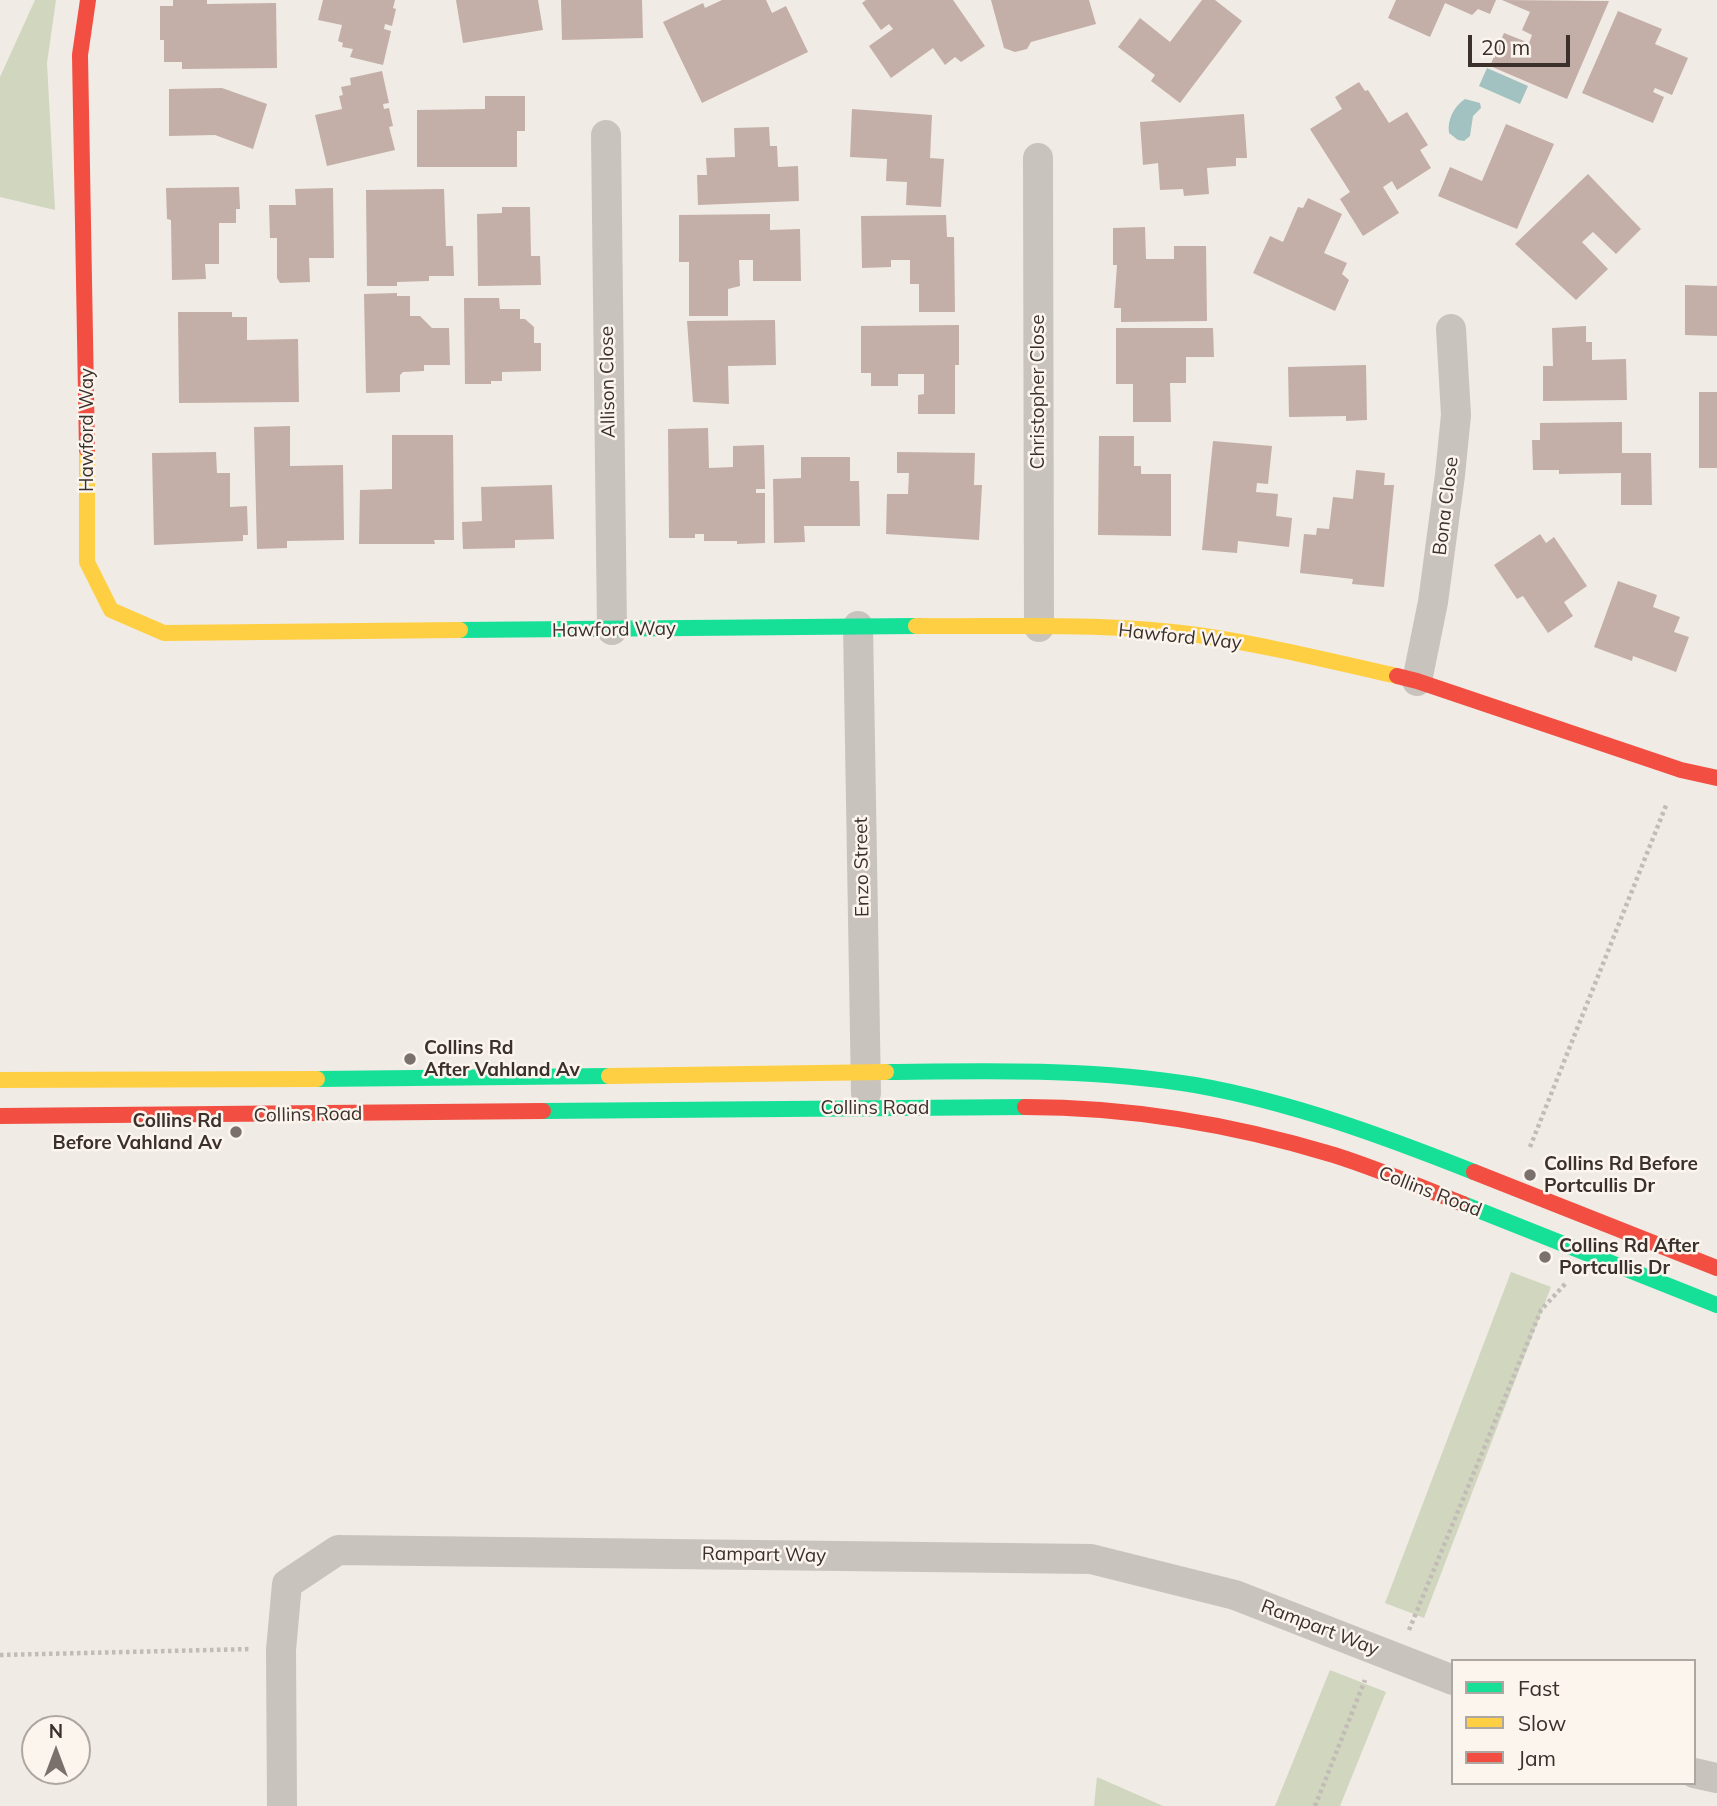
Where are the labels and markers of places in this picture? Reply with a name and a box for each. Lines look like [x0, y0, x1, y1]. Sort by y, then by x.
place label: Collins Rd After Vahland Av [424, 1037, 580, 1081]
marker: Collins Rd After Vahland Av [402, 1051, 418, 1067]
place label: Collins Rd Before Vahland Av [53, 1110, 222, 1154]
marker: Collins Rd Before Vahland Av [228, 1124, 244, 1140]
place label: Collins Rd Before Portcullis Dr [1544, 1153, 1698, 1197]
marker: Collins Rd Before Portcullis Dr [1522, 1167, 1538, 1183]
place label: Collins Rd After Portcullis Dr [1559, 1235, 1699, 1279]
marker: Collins Rd After Portcullis Dr [1537, 1249, 1553, 1265]

